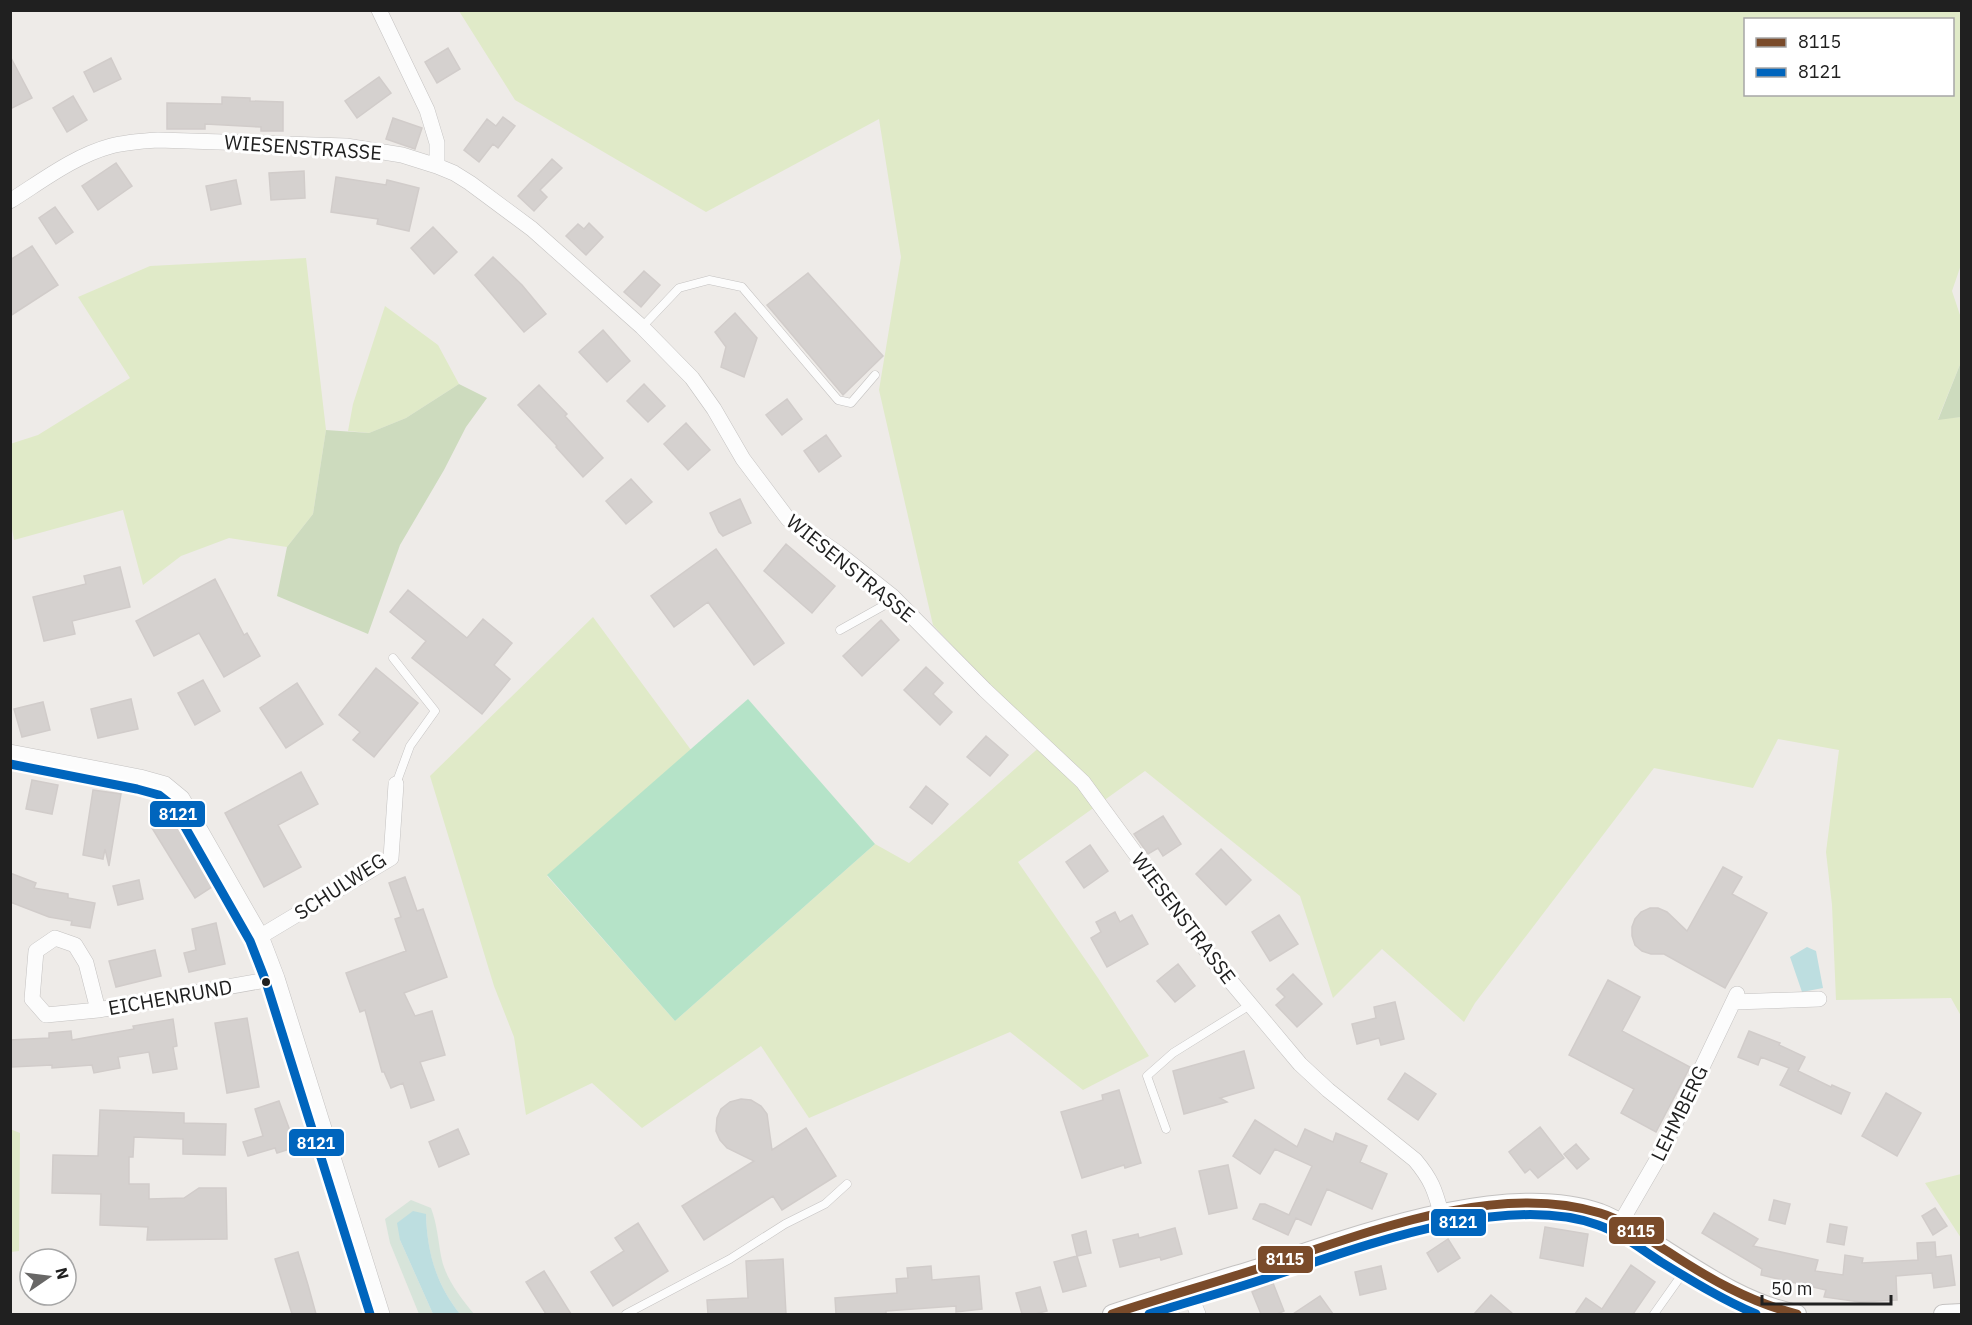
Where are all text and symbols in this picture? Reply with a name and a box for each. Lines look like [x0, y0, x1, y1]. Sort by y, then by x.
legend [1744, 18, 1954, 96]
text: 8115 [1798, 30, 1841, 53]
text: 8121 [1798, 60, 1841, 83]
street label: WIESENSTRASSE [223, 128, 383, 166]
street label: WIESENSTRASSE [781, 508, 921, 628]
line badge: 8121 [149, 800, 206, 828]
text: 8121 [159, 804, 198, 824]
street label: SCHULWEG [289, 846, 391, 926]
street label: WIESENSTRASSE [1126, 847, 1242, 989]
street label: EICHENRUND [106, 973, 234, 1021]
unlabelled marker [260, 976, 272, 988]
street label: LEHMBERG [1644, 1061, 1714, 1165]
line badge: 8121 [288, 1128, 345, 1157]
text: 8121 [297, 1133, 336, 1153]
line badge: 8121 [1430, 1208, 1487, 1237]
text: 8121 [1439, 1212, 1478, 1232]
line badge: 8115 [1608, 1216, 1665, 1245]
text: 8115 [1617, 1221, 1656, 1241]
line badge: 8115 [1257, 1245, 1314, 1274]
north arrow [18, 1247, 78, 1307]
text: 8115 [1266, 1249, 1305, 1269]
text: N [51, 1265, 74, 1281]
scale bar [1762, 1268, 1891, 1306]
text: 50 m [1771, 1277, 1813, 1300]

